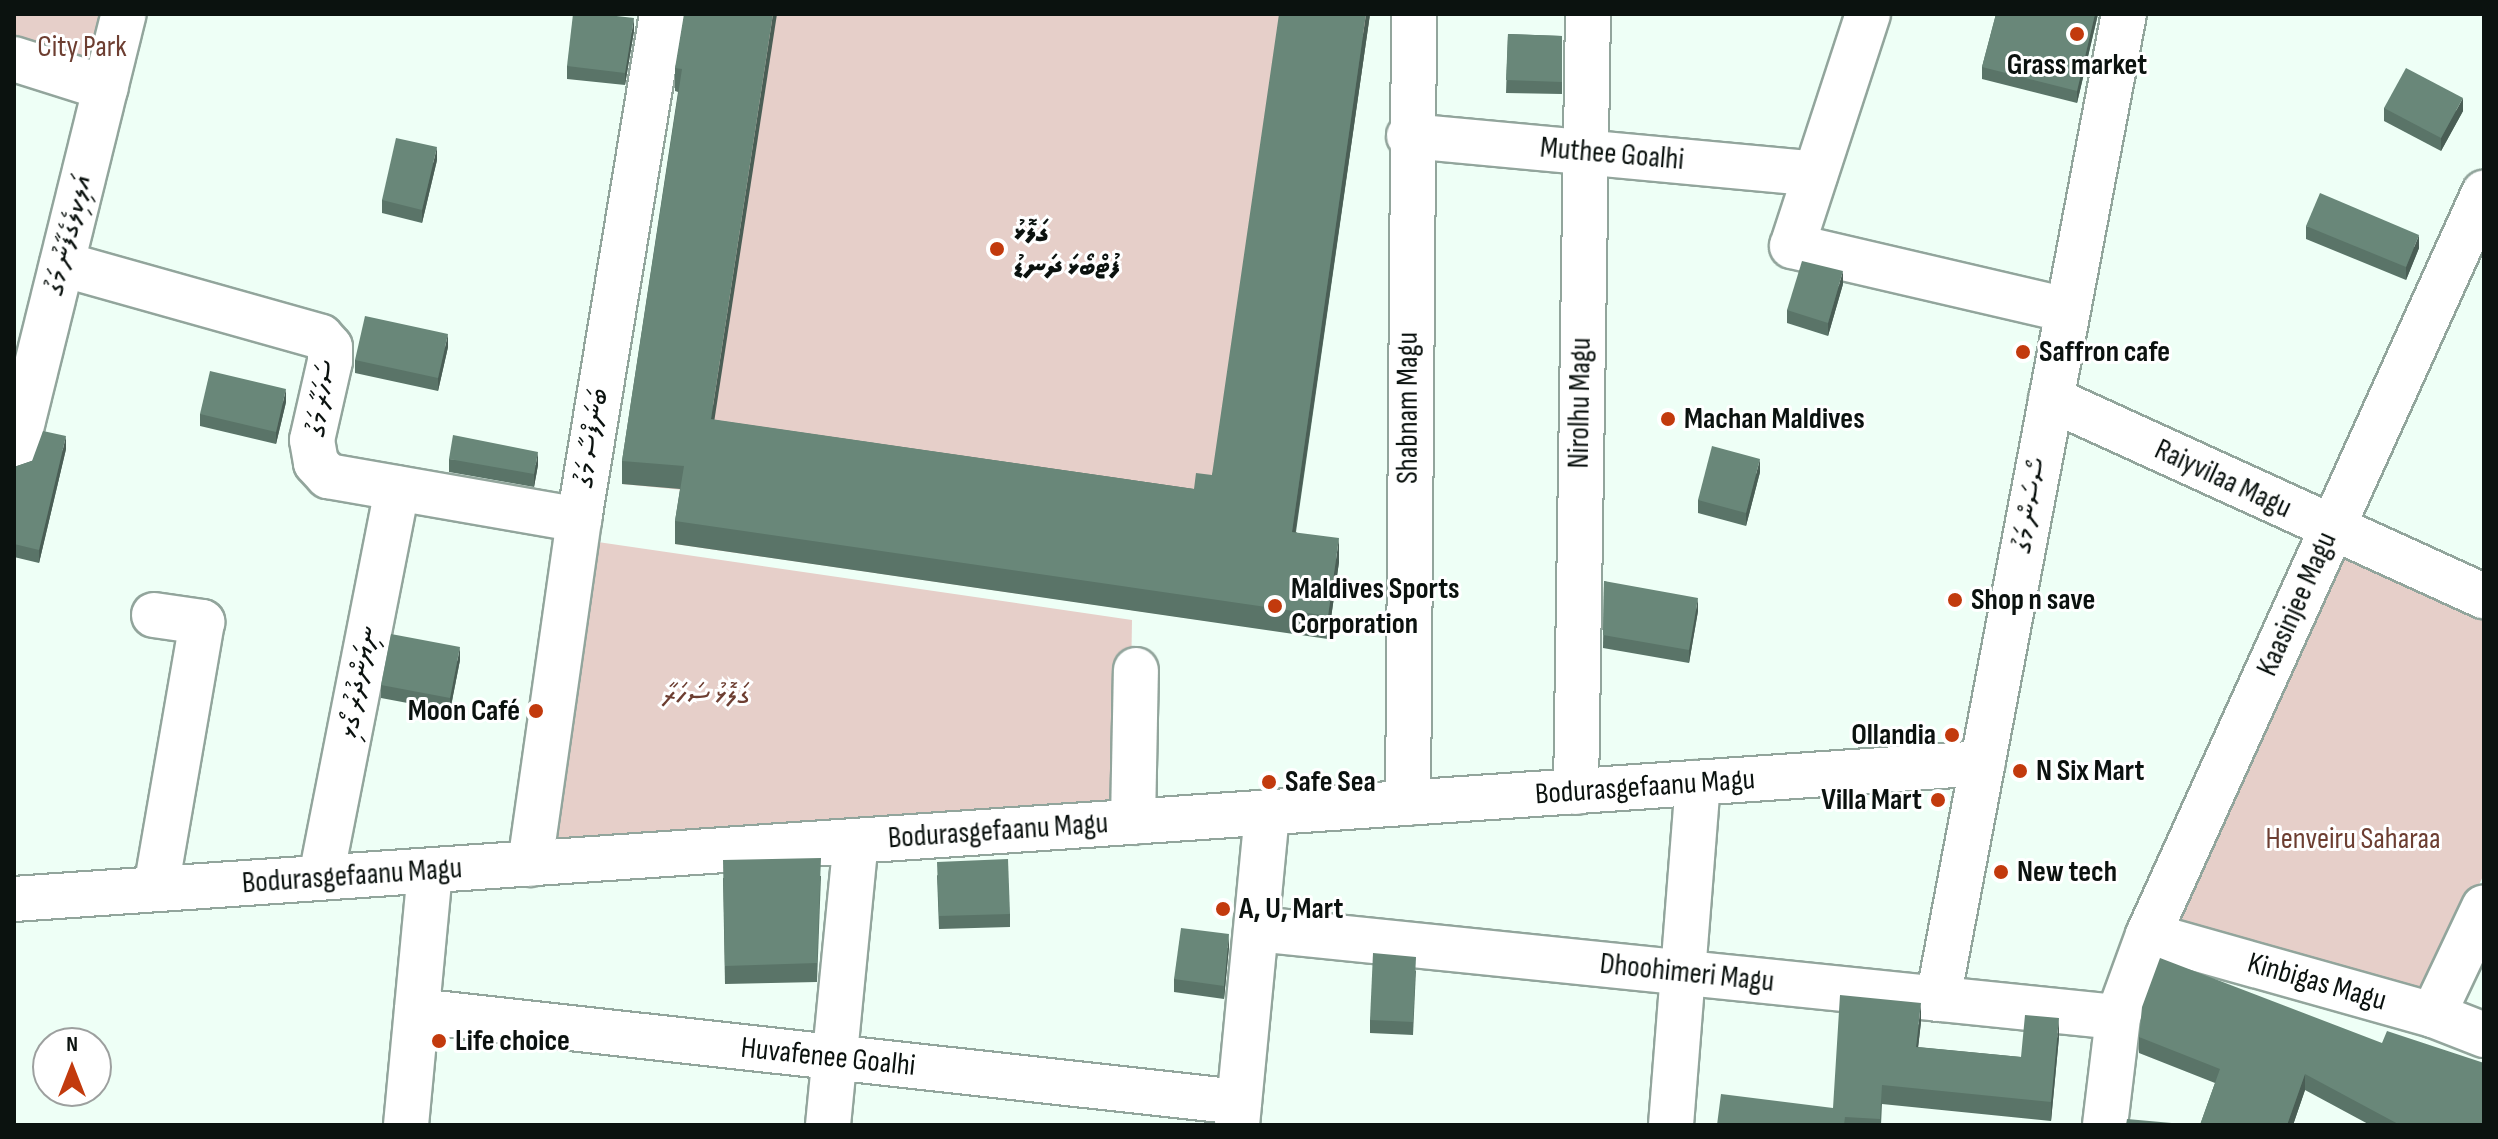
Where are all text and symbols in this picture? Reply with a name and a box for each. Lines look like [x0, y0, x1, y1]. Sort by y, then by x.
marker: Grass market [2068, 25, 2086, 43]
park label: City Park [37, 29, 127, 65]
place label: Grass market [2007, 47, 2147, 83]
street label: Muthee Goalhi [1539, 130, 1685, 178]
street label: އަލިކިލެގެފާނު މަގު [37, 171, 101, 299]
place label: ގަލޮޅު ފުޓްބޯޅަ ދަނޑު [1013, 214, 1120, 284]
marker: ގަލޮޅު ފުޓްބޯޅަ ދަނޑު [988, 240, 1006, 258]
street label: Shabnam Magu [1390, 332, 1426, 484]
place label: Saffron cafe [2039, 334, 2170, 370]
street label: Nirolhu Magu [1561, 337, 1599, 469]
marker: Saffron cafe [2014, 343, 2032, 361]
street label: ސަހަރާ މަގު [298, 359, 346, 439]
street label: ބަނަފްސާ މަގު [566, 386, 618, 490]
place label: Machan Maldives [1684, 401, 1865, 437]
marker: Machan Maldives [1659, 410, 1677, 428]
street label: Raiyvilaa Magu [2149, 432, 2297, 526]
street label: ސޯސަން މަގު [2004, 456, 2058, 556]
street label: Kaasinjee Magu [2249, 526, 2345, 682]
place label: Maldives Sports Corporation [1291, 571, 1460, 642]
place label: Shop n save [1971, 582, 2095, 618]
marker: Shop n save [1946, 591, 1964, 609]
marker: Maldives Sports Corporation [1266, 597, 1284, 615]
street label: ނިޔަންދުރު ގޯޅި [331, 624, 387, 742]
park label: ގަލޮޅު ސަހަރާ [662, 677, 750, 713]
place label: Moon Café [408, 693, 520, 729]
marker: Moon Café [527, 702, 545, 720]
place label: Ollandia [1851, 717, 1936, 753]
marker: Ollandia [1943, 726, 1961, 744]
place label: N Six Mart [2036, 753, 2144, 789]
street label: Bodurasgefaanu Magu [1534, 761, 1756, 813]
marker: N Six Mart [2011, 762, 2029, 780]
place label: Safe Sea [1285, 764, 1376, 800]
marker: Safe Sea [1260, 773, 1278, 791]
place label: Villa Mart [1821, 782, 1922, 818]
marker: Villa Mart [1929, 791, 1947, 809]
street label: Bodurasgefaanu Magu [887, 805, 1109, 857]
park label: Henveiru Saharaa [2266, 821, 2440, 857]
street label: Bodurasgefaanu Magu [241, 850, 463, 902]
place label: New tech [2017, 854, 2117, 890]
marker: New tech [1992, 863, 2010, 881]
place label: A, U, Mart [1239, 891, 1343, 927]
marker: A, U, Mart [1214, 900, 1232, 918]
street label: Kinbigas Magu [2243, 945, 2391, 1019]
street label: Dhoohimeri Magu [1598, 946, 1776, 1000]
place label: Life choice [455, 1023, 570, 1059]
north arrow [32, 1027, 112, 1107]
street label: Huvafenee Goalhi [739, 1030, 917, 1084]
text: N [66, 1031, 78, 1058]
marker: Life choice [430, 1032, 448, 1050]

